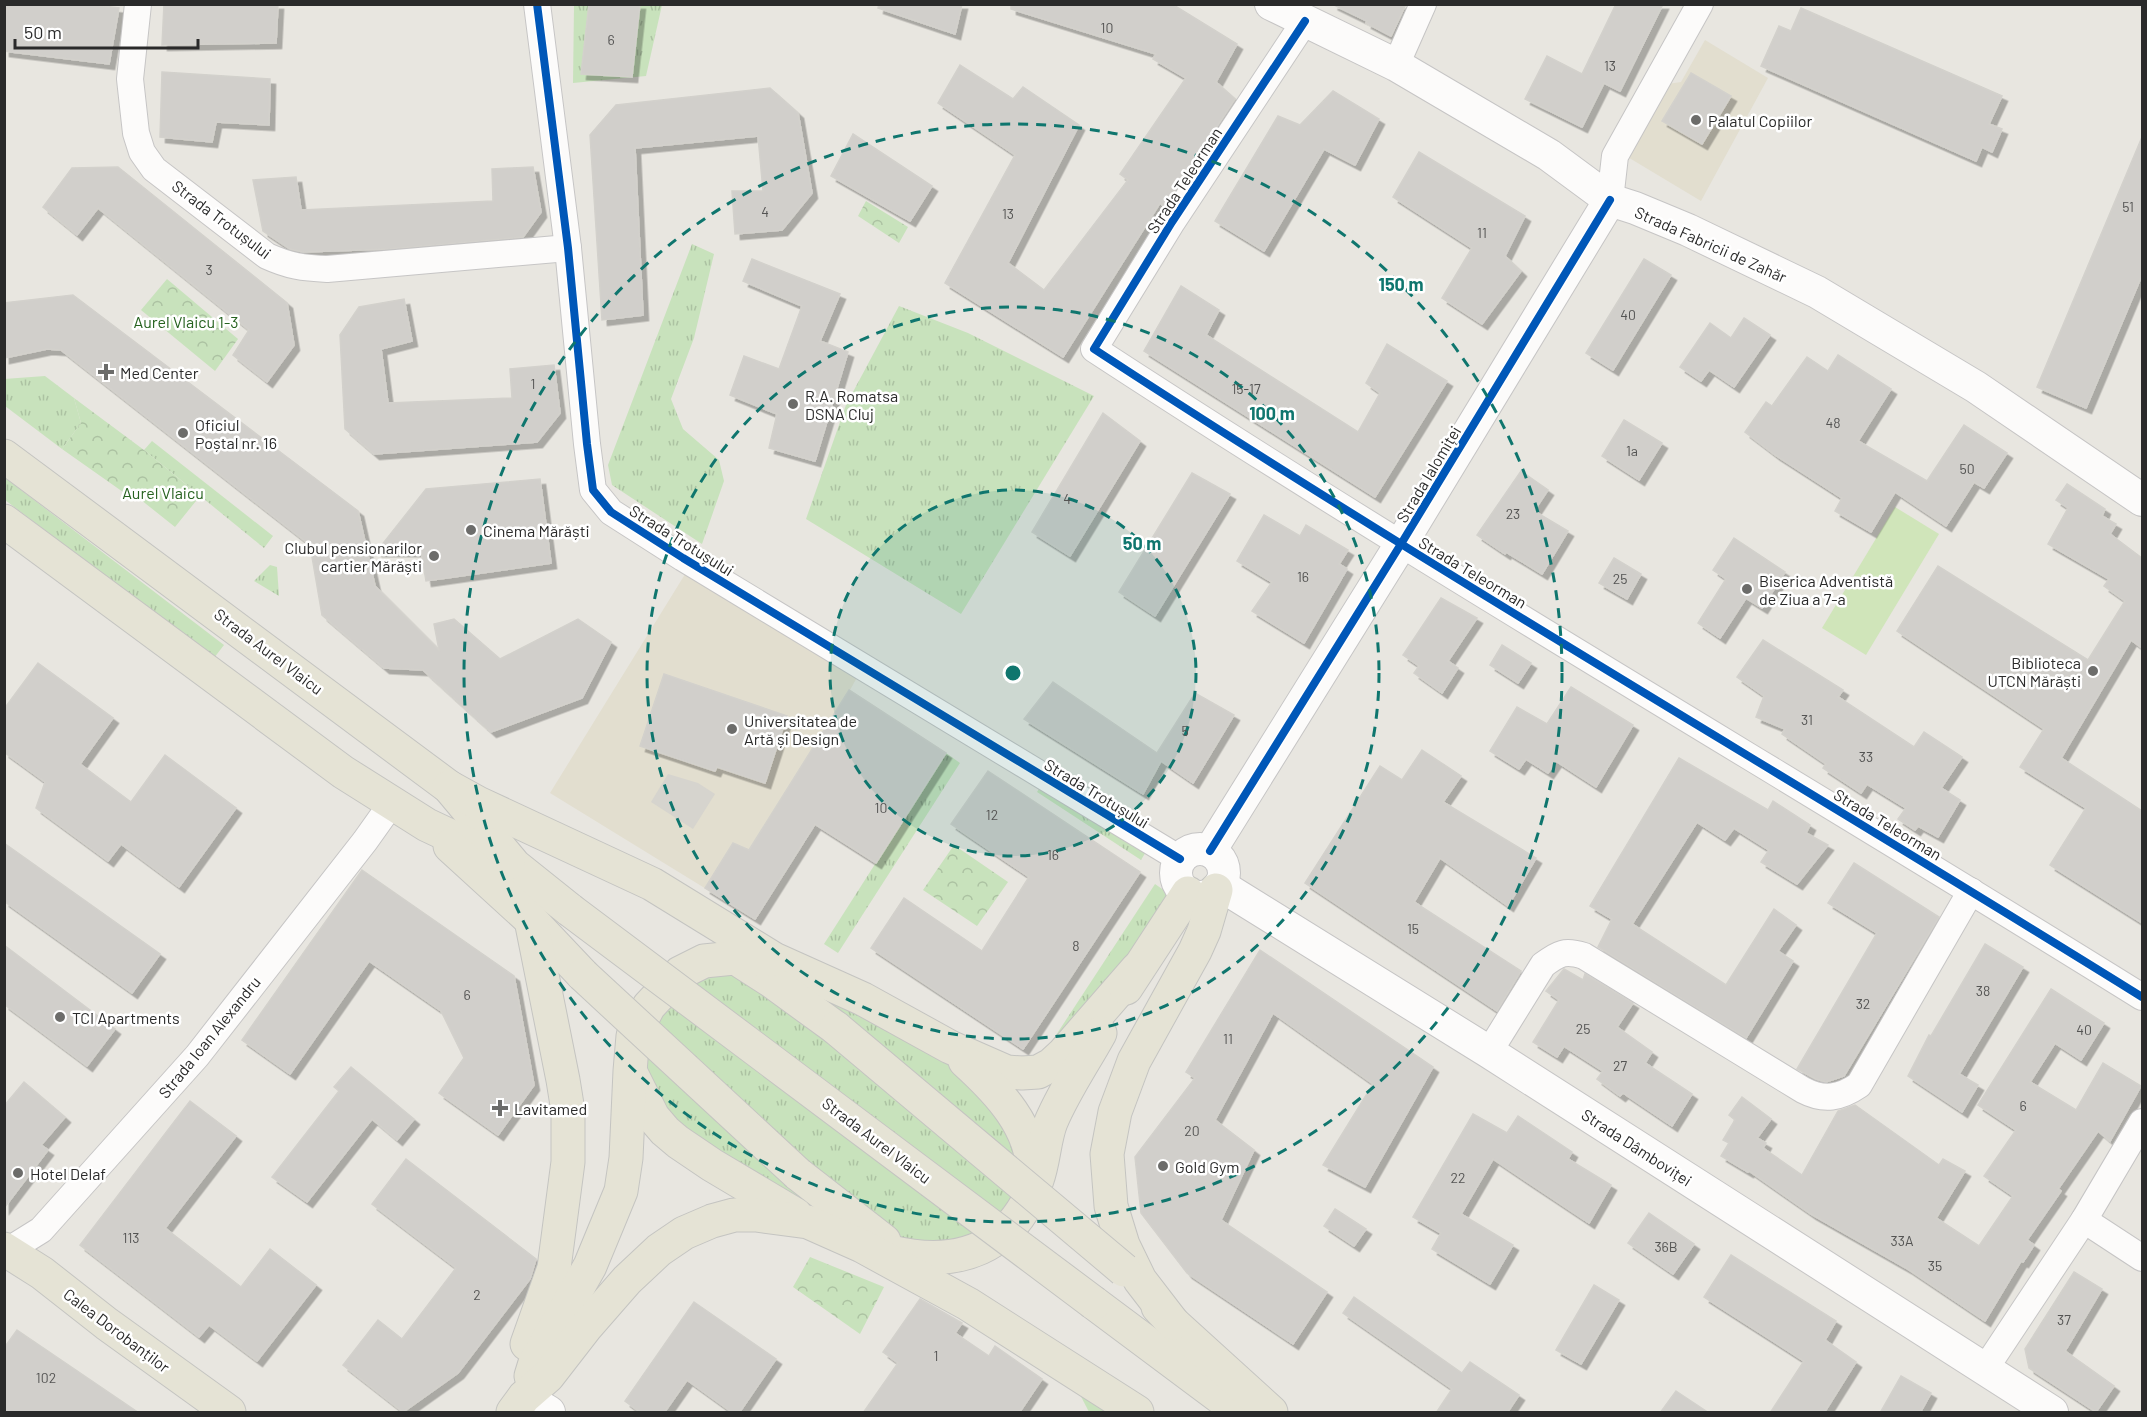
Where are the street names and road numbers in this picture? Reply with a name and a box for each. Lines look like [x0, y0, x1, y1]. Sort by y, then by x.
street label: Strada Teleorman [1143, 123, 1225, 237]
street label: Strada Trotușului [169, 176, 275, 262]
street label: Strada Fabricii de Zahăr [1632, 202, 1790, 286]
street label: Strada Ialomiței [1392, 422, 1464, 526]
street label: Strada Trotușului [627, 500, 737, 580]
street label: Strada Teleorman [1416, 532, 1530, 612]
street label: Strada Aurel Vlaicu [211, 604, 327, 698]
street label: Strada Trotușului [1041, 754, 1153, 832]
street label: Strada Teleorman [1831, 784, 1945, 864]
street label: Strada Ioan Alexandru [154, 972, 264, 1102]
street label: Strada Aurel Vlaicu [819, 1093, 935, 1187]
street label: Strada Dâmboviței [1578, 1104, 1696, 1190]
street label: Calea Dorobanților [60, 1284, 174, 1376]

